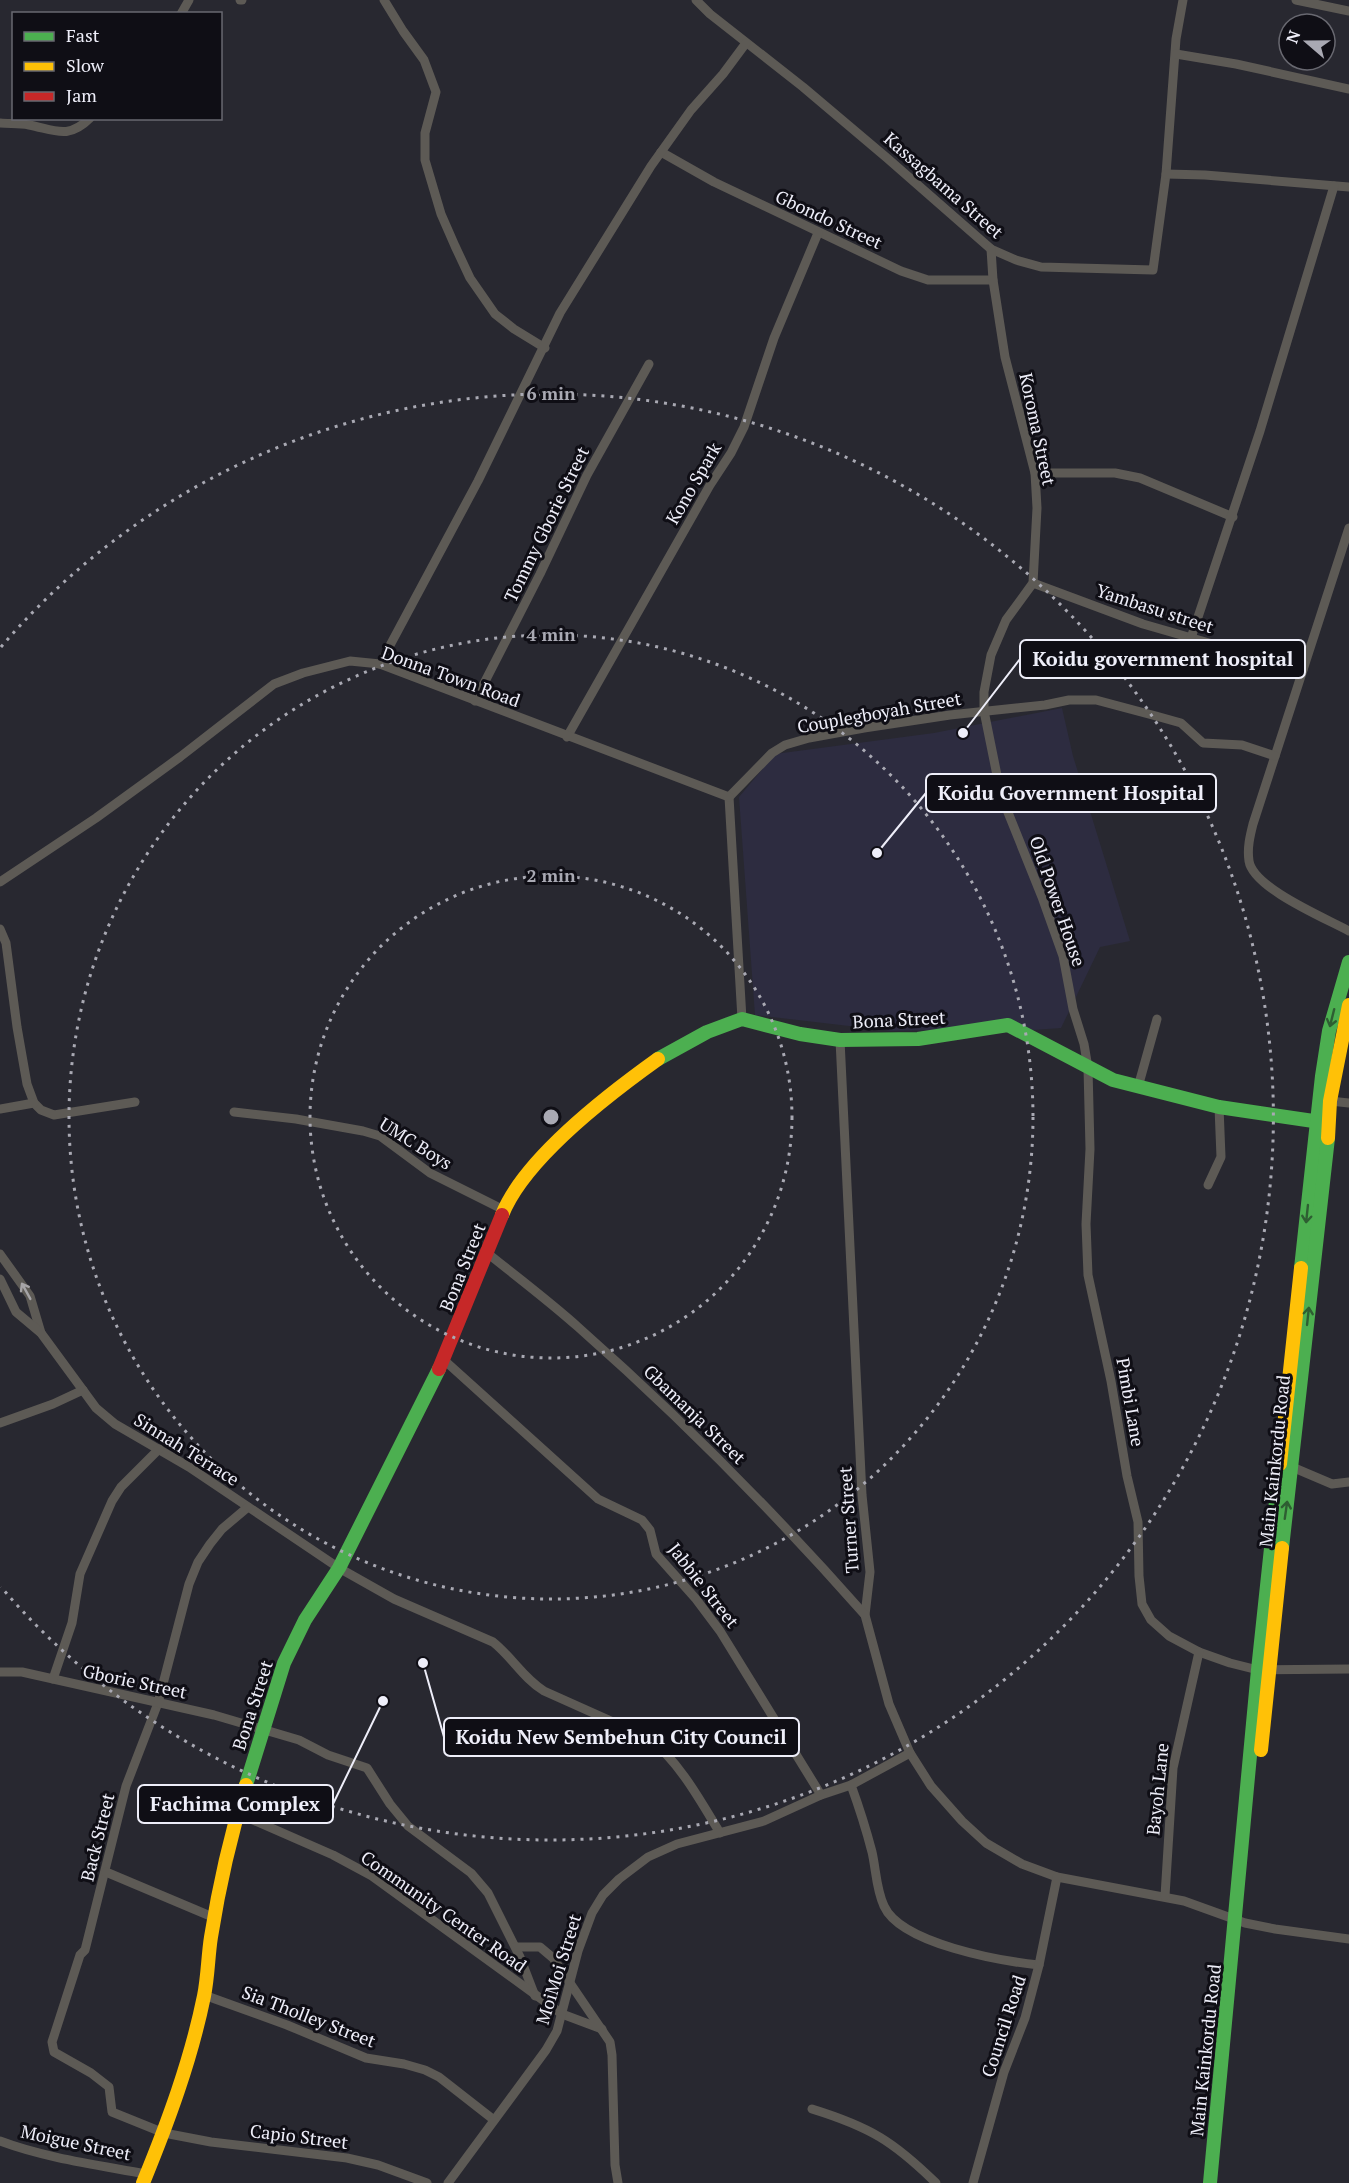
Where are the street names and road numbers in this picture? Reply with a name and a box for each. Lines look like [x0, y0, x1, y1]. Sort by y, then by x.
street label: Kassagbama Street [879, 126, 1009, 244]
street label: Gbondo Street [772, 184, 887, 254]
street label: Koroma Street [1014, 370, 1062, 488]
street label: Kono Spark [660, 437, 726, 528]
street label: Tommy Gborie Street [498, 442, 594, 606]
street label: Yambasu street [1093, 578, 1217, 638]
street label: Donna Town Road [378, 640, 524, 712]
street label: Couplegboyah Street [795, 686, 963, 738]
street label: Old Power House [1024, 833, 1092, 969]
street label: Bona Street [852, 1005, 946, 1033]
street label: UMC Boys [375, 1111, 457, 1175]
street label: Bona Street [433, 1219, 491, 1315]
street label: Pimbi Lane [1111, 1356, 1151, 1448]
street label: Gbamanja Street [639, 1359, 751, 1469]
street label: Main Kainkordu Road [1253, 1374, 1295, 1548]
street label: Sinnah Terrace [130, 1407, 244, 1491]
street label: Turner Street [832, 1466, 864, 1574]
street label: Jabbie Street [663, 1538, 745, 1633]
street label: Bona Street [226, 1657, 278, 1753]
street label: Gborie Street [81, 1658, 190, 1704]
street label: Bayoh Lane [1140, 1742, 1174, 1836]
street label: Back Street [74, 1790, 120, 1884]
street label: Community Center Road [356, 1845, 532, 1977]
street label: MoiMoi Street [530, 1911, 586, 2027]
street label: Main Kainkordu Road [1184, 1963, 1226, 2137]
street label: Council Road [975, 1972, 1031, 2080]
street label: Sia Tholley Street [239, 1979, 380, 2053]
street label: Capio Street [249, 2118, 350, 2154]
street label: Moigue Street [19, 2119, 134, 2165]

